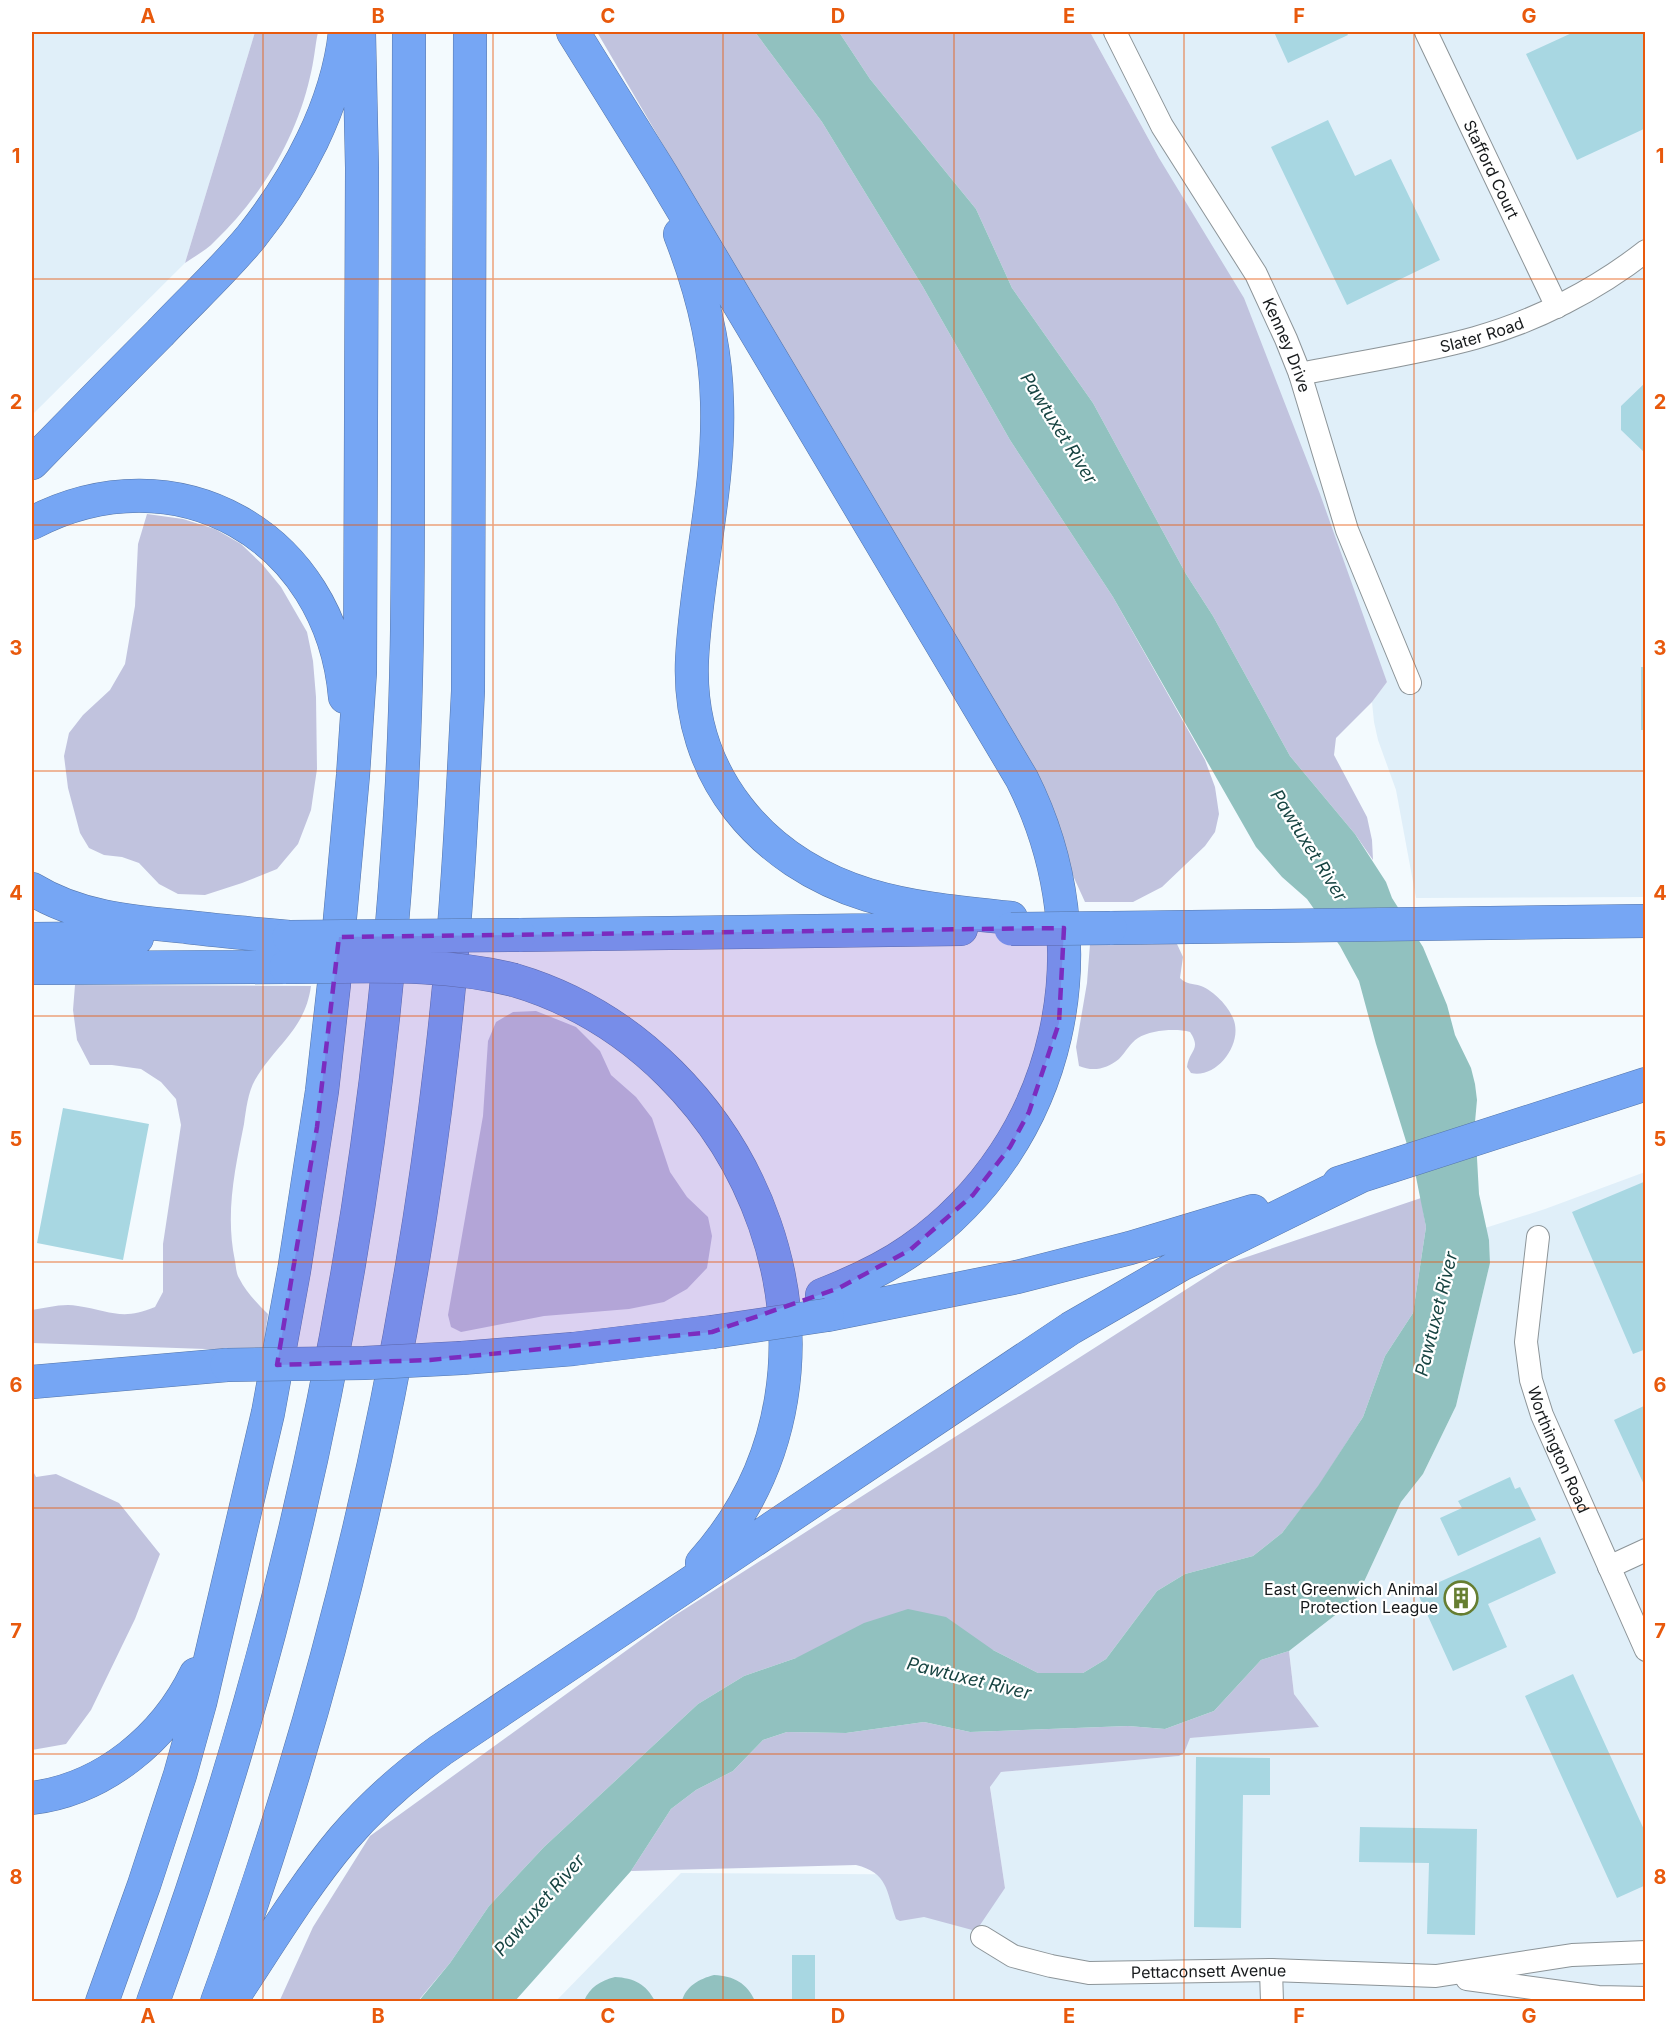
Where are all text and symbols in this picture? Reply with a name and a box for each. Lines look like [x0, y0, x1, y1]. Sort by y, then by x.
text: A [141, 4, 156, 28]
text: B [371, 4, 385, 28]
text: C [601, 4, 615, 28]
text: D [831, 4, 845, 28]
text: E [1063, 4, 1075, 28]
text: F [1293, 4, 1305, 28]
text: G [1521, 4, 1537, 28]
street label: Stafford Court [1459, 117, 1523, 222]
text: 1 [12, 144, 20, 168]
text: 1 [1656, 144, 1664, 168]
street label: Kenney Drive [1258, 295, 1315, 395]
street label: Slater Road [1438, 312, 1527, 357]
water label: Pawtuxet River [1016, 368, 1102, 489]
text: 2 [10, 390, 22, 414]
text: 2 [1654, 390, 1666, 414]
text: 3 [10, 636, 22, 660]
text: 3 [1654, 636, 1666, 660]
water label: Pawtuxet River [1266, 785, 1352, 906]
text: 4 [9, 881, 23, 905]
text: 4 [1653, 881, 1667, 905]
text: 5 [10, 1127, 22, 1151]
text: 5 [1654, 1127, 1666, 1151]
water label: Pawtuxet River [1410, 1248, 1462, 1378]
text: 6 [10, 1373, 23, 1397]
text: 6 [1654, 1373, 1667, 1397]
street label: Worthington Road [1524, 1384, 1594, 1516]
place label: East Greenwich Animal Protection League [1264, 1579, 1438, 1617]
building icon: East Greenwich Animal Protection League [1443, 1580, 1479, 1616]
text: 7 [10, 1619, 22, 1643]
text: 7 [1654, 1619, 1666, 1643]
water label: Pawtuxet River [905, 1652, 1035, 1704]
water label: Pawtuxet River [489, 1849, 589, 1960]
text: 8 [9, 1865, 23, 1889]
text: 8 [1653, 1865, 1667, 1889]
street label: Pettaconsett Avenue [1131, 1960, 1287, 1982]
text: A [141, 2004, 156, 2028]
text: B [371, 2004, 385, 2028]
text: C [601, 2004, 615, 2028]
text: D [831, 2004, 845, 2028]
text: E [1063, 2004, 1075, 2028]
text: F [1293, 2004, 1305, 2028]
text: G [1521, 2004, 1537, 2028]

